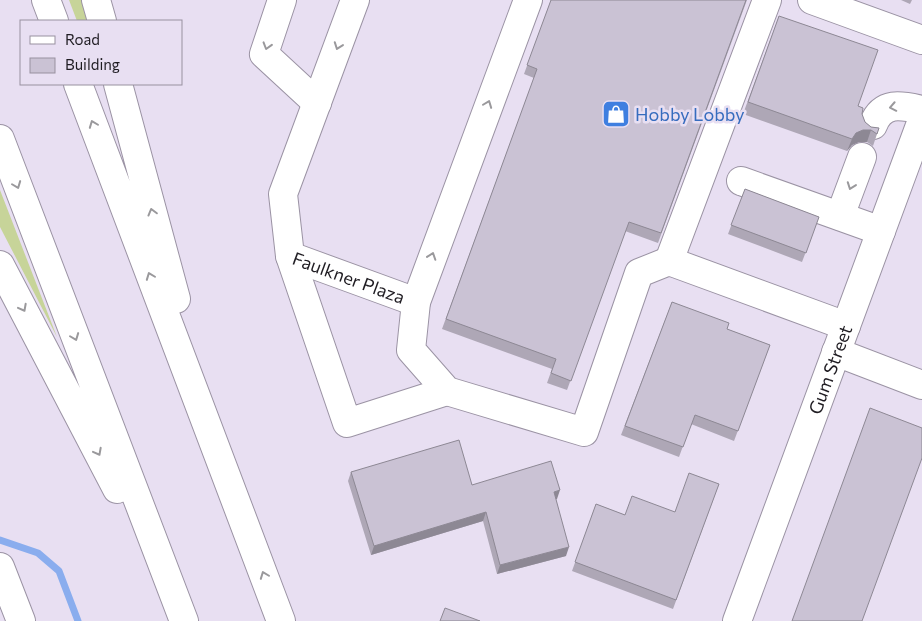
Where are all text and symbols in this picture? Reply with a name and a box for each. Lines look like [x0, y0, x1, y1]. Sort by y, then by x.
legend [20, 20, 182, 85]
text: Road [65, 30, 100, 48]
one-way arrow [262, 41, 272, 50]
one-way arrow [334, 41, 344, 50]
text: Building [65, 55, 120, 73]
shop icon: Hobby Lobby [601, 99, 631, 129]
one-way arrow [482, 100, 492, 109]
one-way arrow [889, 101, 898, 111]
place label: Hobby Lobby [635, 103, 745, 125]
one-way arrow [89, 120, 99, 129]
one-way arrow [11, 180, 21, 189]
one-way arrow [847, 182, 857, 190]
one-way arrow [148, 208, 158, 217]
street label: Faulkner Plaza [290, 247, 408, 308]
one-way arrow [426, 253, 436, 261]
one-way arrow [146, 272, 157, 281]
one-way arrow [17, 303, 27, 312]
street label: Gum Street [803, 322, 856, 417]
one-way arrow [69, 332, 79, 341]
one-way arrow [92, 447, 102, 456]
one-way arrow [260, 572, 270, 580]

